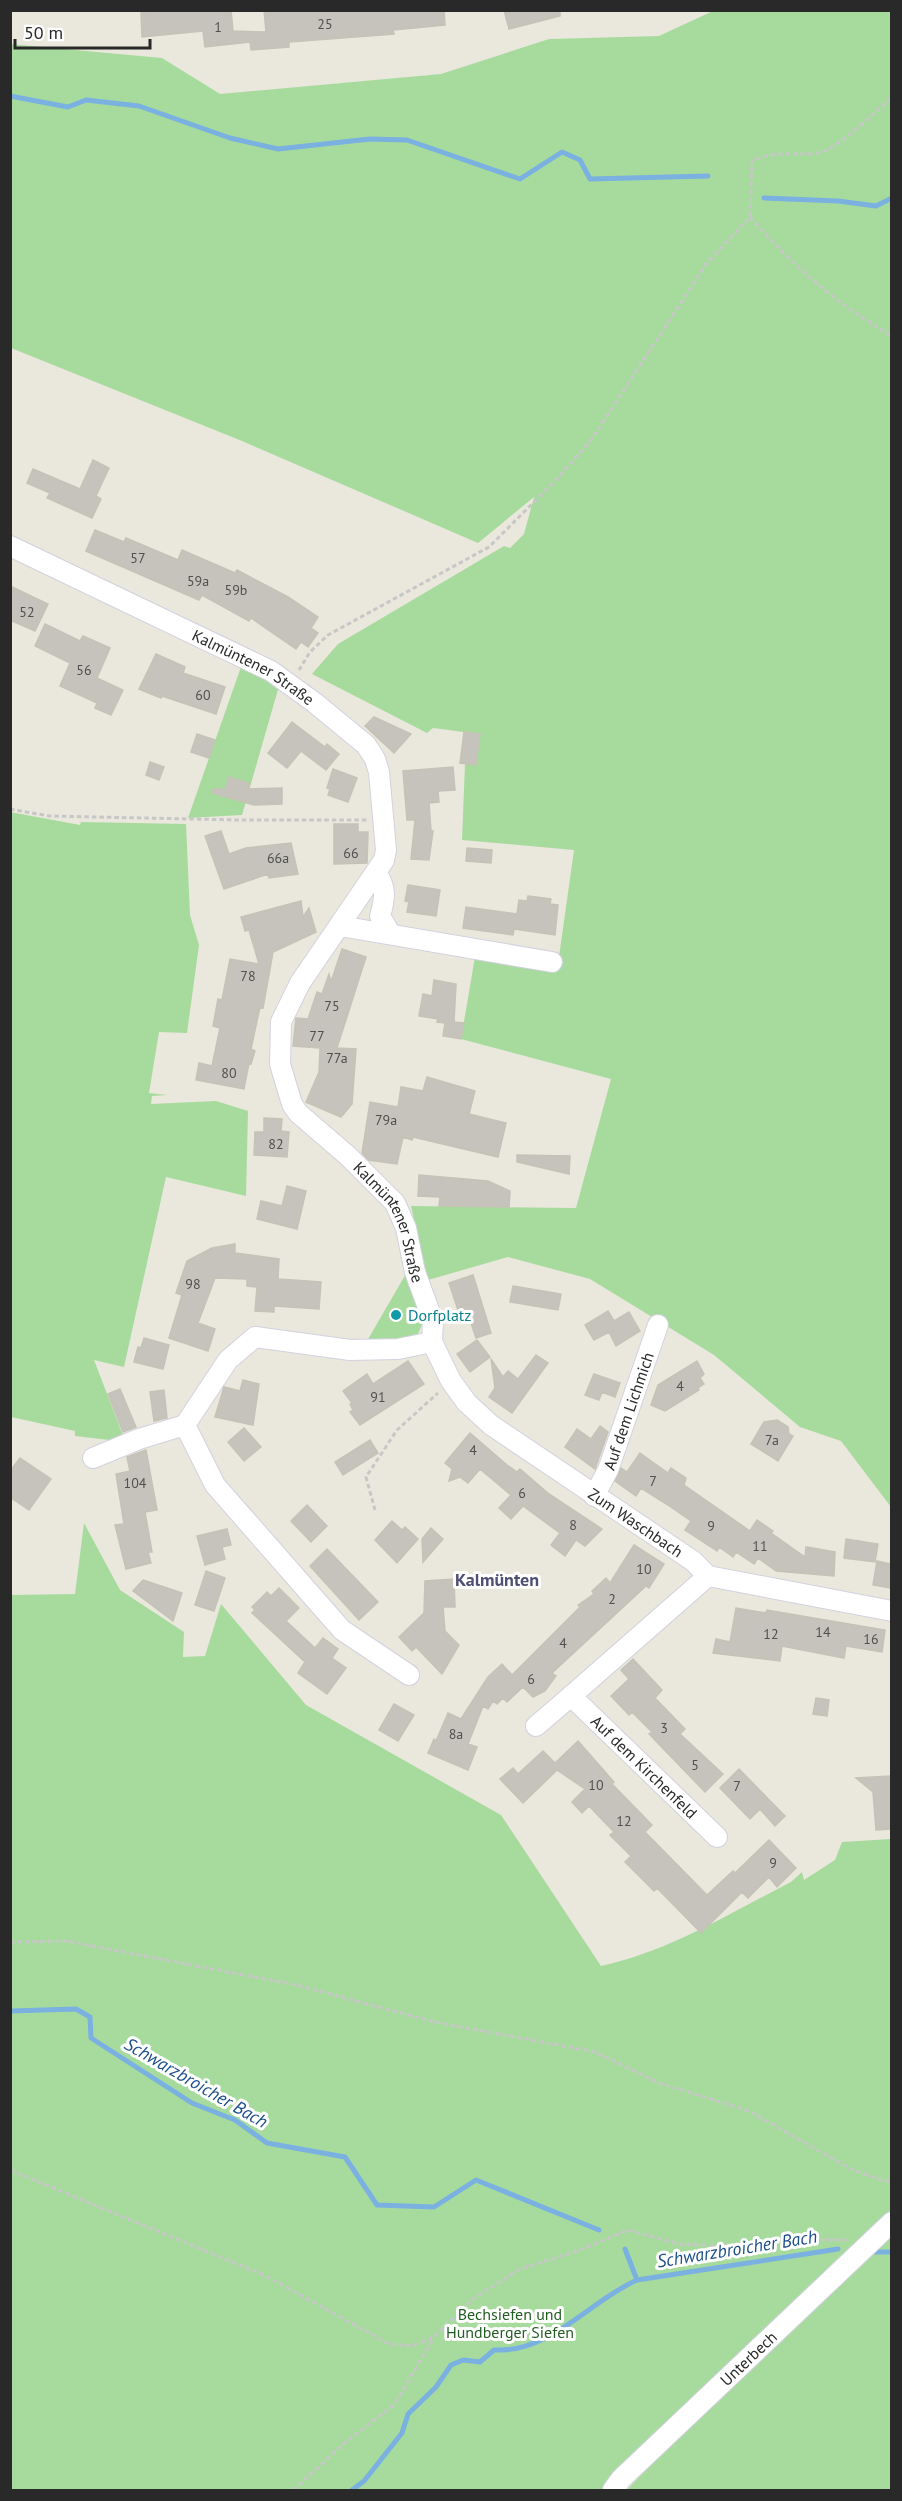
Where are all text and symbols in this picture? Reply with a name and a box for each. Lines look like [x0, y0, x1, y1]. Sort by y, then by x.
scale bar [15, 12, 150, 50]
house number: 25 [317, 15, 333, 33]
house number: 1 [214, 18, 222, 36]
text: 50 m [24, 21, 63, 44]
house number: 57 [130, 549, 146, 567]
house number: 59a [187, 572, 209, 590]
house number: 59b [225, 581, 247, 599]
house number: 52 [19, 603, 35, 621]
street label: Kalmüntener Straße [189, 625, 318, 709]
house number: 56 [76, 661, 92, 679]
house number: 60 [195, 686, 211, 704]
house number: 66 [343, 844, 359, 862]
house number: 66a [267, 849, 289, 867]
house number: 78 [240, 967, 256, 985]
house number: 75 [324, 997, 340, 1015]
house number: 77 [309, 1027, 325, 1045]
house number: 77a [326, 1049, 348, 1067]
house number: 80 [221, 1064, 237, 1082]
house number: 79a [375, 1111, 397, 1129]
house number: 82 [268, 1135, 284, 1153]
street label: Kalmüntener Straße [349, 1157, 428, 1285]
house number: 98 [185, 1275, 201, 1293]
place label: Dorfplatz [408, 1305, 471, 1325]
marker: Dorfplatz [389, 1308, 403, 1322]
street label: Auf dem Lichmich [599, 1349, 658, 1472]
house number: 4 [676, 1377, 684, 1395]
house number: 91 [370, 1388, 386, 1406]
house number: 7a [765, 1431, 779, 1449]
house number: 4 [469, 1441, 477, 1459]
house number: 7 [649, 1472, 657, 1490]
house number: 104 [124, 1474, 147, 1492]
street label: Zum Waschbach [585, 1483, 687, 1561]
house number: 6 [518, 1484, 526, 1502]
house number: 8 [569, 1516, 577, 1534]
house number: 9 [707, 1517, 715, 1535]
house number: 11 [752, 1537, 768, 1555]
house number: 10 [636, 1560, 652, 1578]
district label: Kalmünten [455, 1568, 539, 1591]
house number: 2 [608, 1590, 616, 1608]
house number: 14 [815, 1623, 831, 1641]
house number: 12 [763, 1625, 779, 1643]
house number: 16 [863, 1630, 879, 1648]
house number: 4 [559, 1634, 567, 1652]
house number: 6 [527, 1670, 535, 1688]
street label: Auf dem Kirchenfeld [587, 1711, 702, 1823]
house number: 3 [660, 1719, 668, 1737]
house number: 8a [449, 1725, 463, 1743]
house number: 5 [691, 1756, 699, 1774]
house number: 10 [588, 1776, 604, 1794]
house number: 7 [733, 1777, 741, 1795]
house number: 12 [616, 1812, 632, 1830]
house number: 9 [769, 1854, 777, 1872]
water label: Schwarzbroicher Bach [120, 2032, 272, 2133]
water label: Schwarzbroicher Bach [655, 2224, 819, 2273]
park label: Bechsiefen und Hundberger Siefen [446, 2304, 574, 2342]
street label: Unterbech [716, 2327, 781, 2390]

